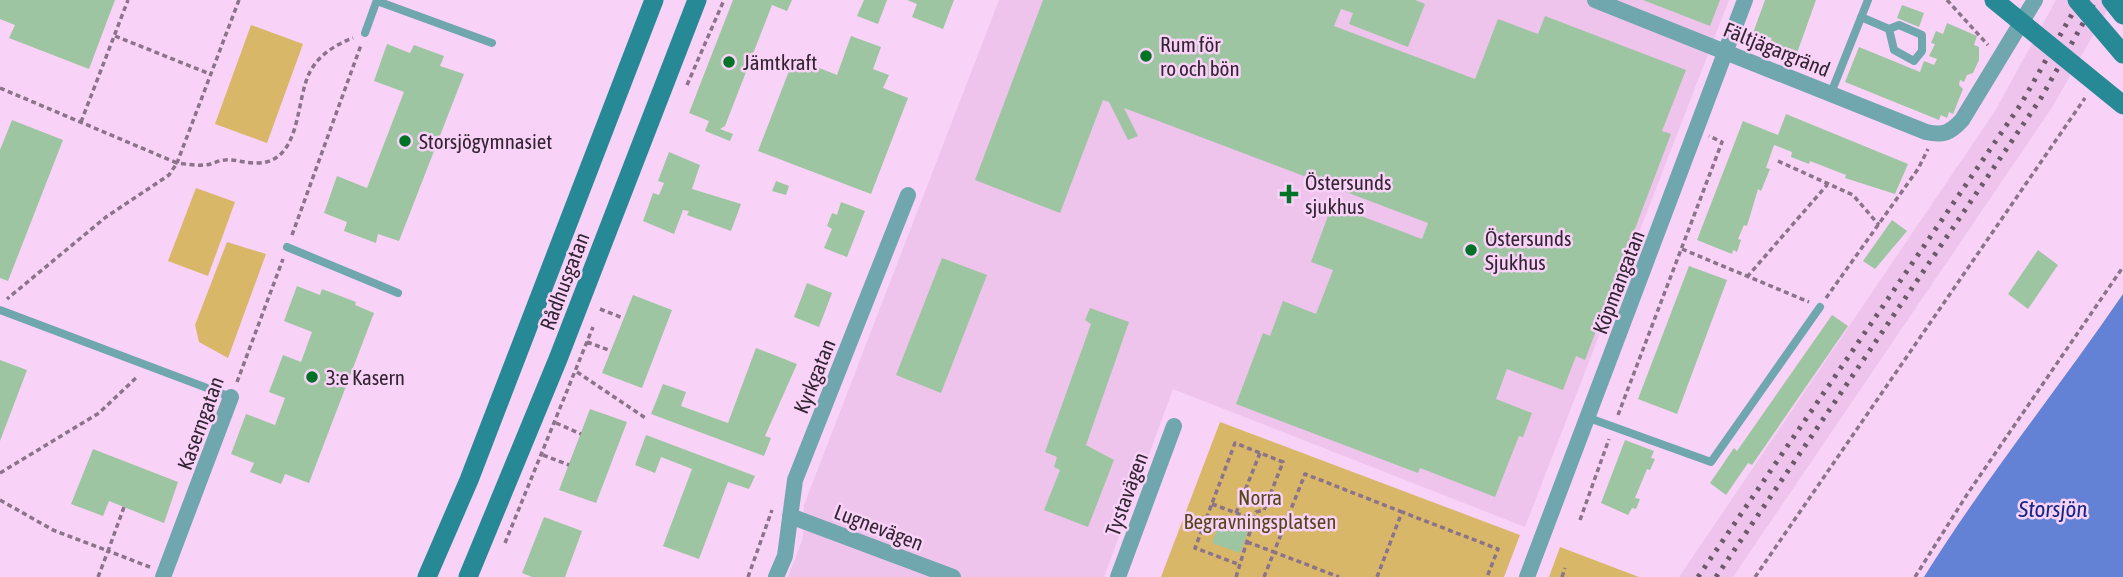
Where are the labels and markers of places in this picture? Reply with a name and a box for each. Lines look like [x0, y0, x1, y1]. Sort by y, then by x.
place label: Rum för ro och bön [1160, 32, 1240, 80]
marker: Rum för ro och bön [1138, 48, 1154, 64]
place label: Jämtkraft [743, 50, 817, 74]
marker: Jämtkraft [721, 54, 737, 70]
place label: Storsjögymnasiet [419, 129, 552, 153]
marker: Storsjögymnasiet [397, 133, 413, 149]
place label: Östersunds sjukhus [1305, 170, 1391, 218]
marker: Östersunds sjukhus [1279, 184, 1299, 204]
place label: Östersunds Sjukhus [1485, 226, 1571, 274]
marker: Östersunds Sjukhus [1463, 242, 1479, 258]
place label: 3:e Kasern [326, 365, 405, 389]
marker: 3:e Kasern [304, 369, 320, 385]

